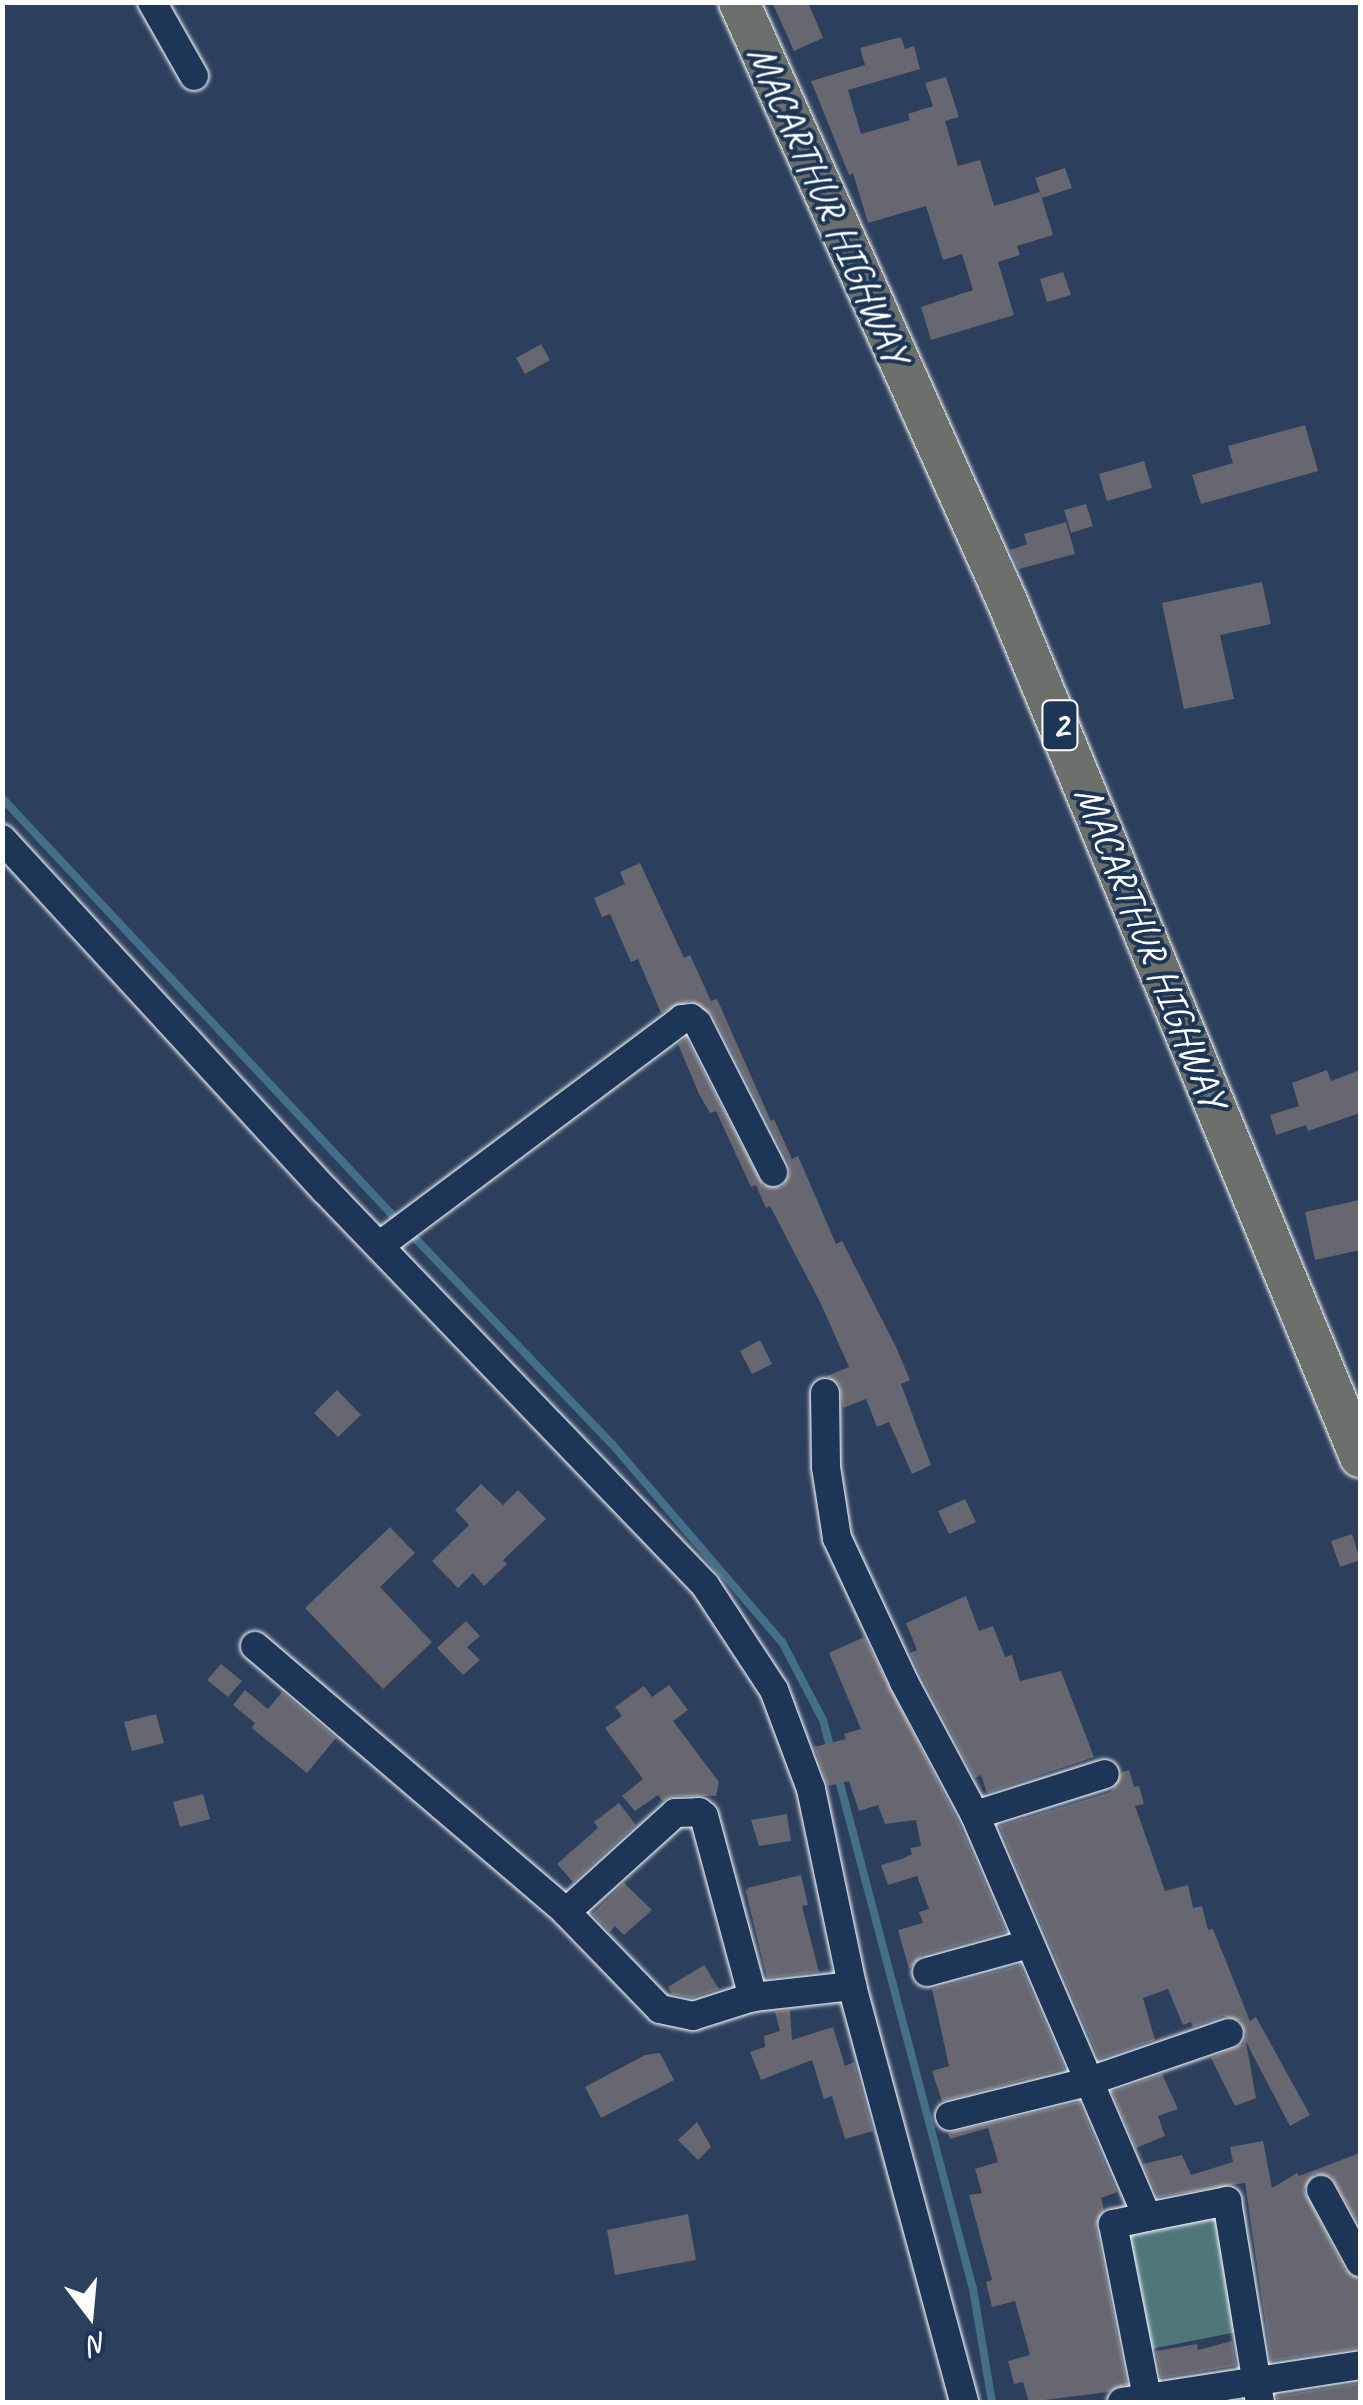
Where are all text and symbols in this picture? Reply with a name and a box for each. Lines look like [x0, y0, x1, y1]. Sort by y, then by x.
street label: MACARTHUR HIGHWAY [737, 37, 921, 371]
road number: 2 [1040, 692, 1080, 758]
street label: MACARTHUR HIGHWAY [1064, 779, 1238, 1115]
north arrow [40, 2265, 140, 2365]
text: N [85, 2325, 112, 2364]

